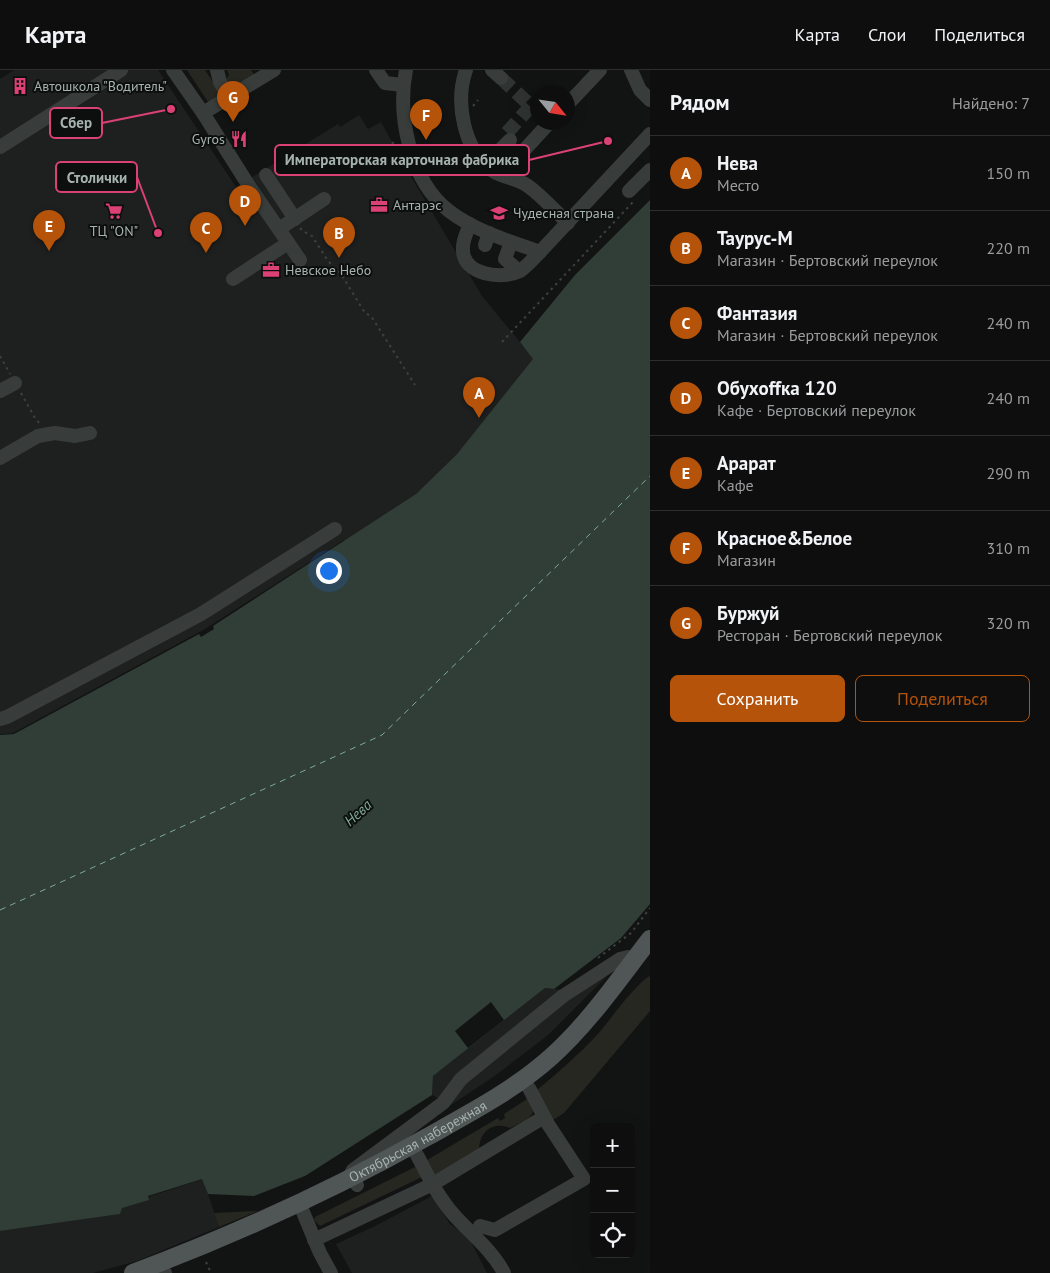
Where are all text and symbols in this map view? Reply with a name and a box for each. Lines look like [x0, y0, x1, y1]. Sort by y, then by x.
text: Карта [25, 19, 87, 50]
text: Карта [795, 23, 840, 46]
text: Слои [868, 23, 906, 46]
text: Поделиться [934, 23, 1025, 46]
building icon: Автошкола "Водитель" [10, 76, 30, 96]
place label: Автошкола "Водитель" [34, 77, 167, 95]
pin: G [217, 81, 249, 122]
north arrow [530, 85, 575, 130]
text: Рядом [670, 89, 729, 116]
text: Найдено: 7 [952, 93, 1030, 113]
pin: F [410, 99, 442, 140]
callout: Сбер [50, 108, 102, 138]
text: Сбер [60, 113, 92, 132]
restaurant icon: Gyros [229, 129, 249, 149]
place label: Gyros [192, 130, 225, 148]
callout: Императорская карточная фабрика [275, 145, 529, 175]
text: Императорская карточная фабрика [285, 150, 519, 169]
text: Нева [717, 151, 758, 175]
callout: Столички [56, 162, 137, 192]
text: A [681, 163, 691, 183]
text: 150 m [987, 163, 1030, 183]
text: Столички [67, 168, 127, 187]
text: Место [717, 175, 759, 195]
pin: D [229, 185, 261, 226]
office icon: Антарэс [369, 195, 389, 215]
place label: Антарэс [393, 196, 442, 214]
supermarket icon: ТЦ "ON" [104, 201, 124, 221]
school or university icon: Чудесная страна [489, 203, 509, 223]
place label: Чудесная страна [513, 204, 614, 222]
pin: E [33, 210, 65, 251]
pin: C [190, 212, 222, 253]
pin: B [323, 217, 355, 258]
place label: ТЦ "ON" [90, 222, 138, 240]
text: Таурус-М [717, 226, 793, 250]
text: B [681, 238, 691, 258]
text: 220 m [987, 238, 1030, 258]
text: Магазин · Бертовский переулок [717, 250, 938, 270]
office icon: Невское Небо [261, 260, 281, 280]
place label: Невское Небо [285, 261, 371, 279]
text: Фантазия [717, 301, 797, 325]
text: C [682, 313, 690, 333]
text: 240 m [987, 313, 1030, 333]
text: Магазин · Бертовский переулок [717, 325, 938, 345]
text: Обухоffка 120 [717, 376, 837, 400]
pin: A [463, 377, 495, 418]
text: D [681, 388, 691, 408]
text: 240 m [987, 388, 1030, 408]
text: Кафе · Бертовский переулок [717, 400, 916, 420]
text: Арарат [717, 451, 776, 475]
text: E [682, 463, 690, 483]
text: 290 m [987, 463, 1030, 483]
text: Кафе [717, 475, 754, 495]
text: Красное&Белое [717, 526, 852, 550]
text: F [682, 538, 690, 558]
text: 310 m [987, 538, 1030, 558]
text: Магазин [717, 550, 776, 570]
your location [316, 558, 342, 584]
text: Буржуй [717, 601, 779, 625]
text: G [681, 613, 691, 633]
text: 320 m [987, 613, 1030, 633]
text: Ресторан · Бертовский переулок [717, 625, 942, 645]
button: Сохранить [670, 675, 845, 722]
button: Поделиться [855, 675, 1030, 722]
water label: Нева [340, 795, 376, 830]
street label: Октябрьская набережная [346, 1096, 490, 1186]
map controls [590, 1123, 635, 1258]
button: + [590, 1123, 635, 1168]
button: − [590, 1168, 635, 1213]
button: locate [590, 1213, 635, 1258]

